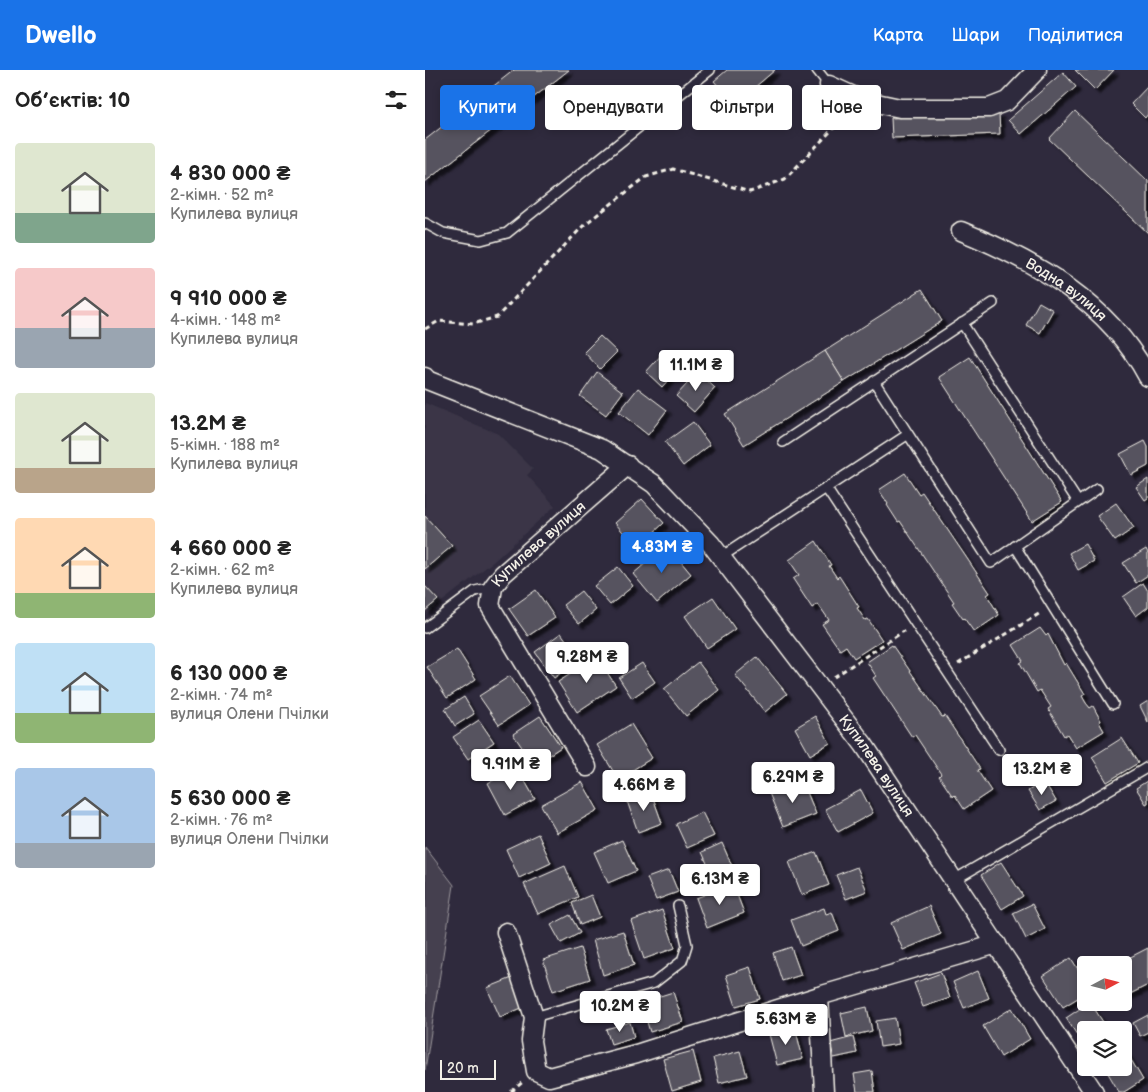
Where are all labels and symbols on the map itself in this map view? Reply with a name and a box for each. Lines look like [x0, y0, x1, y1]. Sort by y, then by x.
street label: Водна вулиця [1022, 254, 1111, 325]
pin: 11.1M ₴ [650, 350, 742, 392]
street label: Купилева вулиця [487, 497, 590, 591]
pin: 4.83M ₴ [616, 532, 708, 574]
pin: 9.28M ₴ [541, 642, 633, 684]
street label: Купилева вулиця [835, 711, 919, 821]
pin: 9.91M ₴ [465, 748, 557, 791]
pin: 13.2M ₴ [996, 754, 1088, 796]
pin: 6.29M ₴ [747, 762, 839, 804]
pin: 4.66M ₴ [598, 770, 690, 812]
pin: 6.13M ₴ [674, 864, 766, 906]
north arrow [1077, 956, 1133, 1011]
pin: 10.2M ₴ [574, 990, 666, 1033]
pin: 5.63M ₴ [740, 1004, 832, 1046]
scale bar [440, 1057, 496, 1080]

